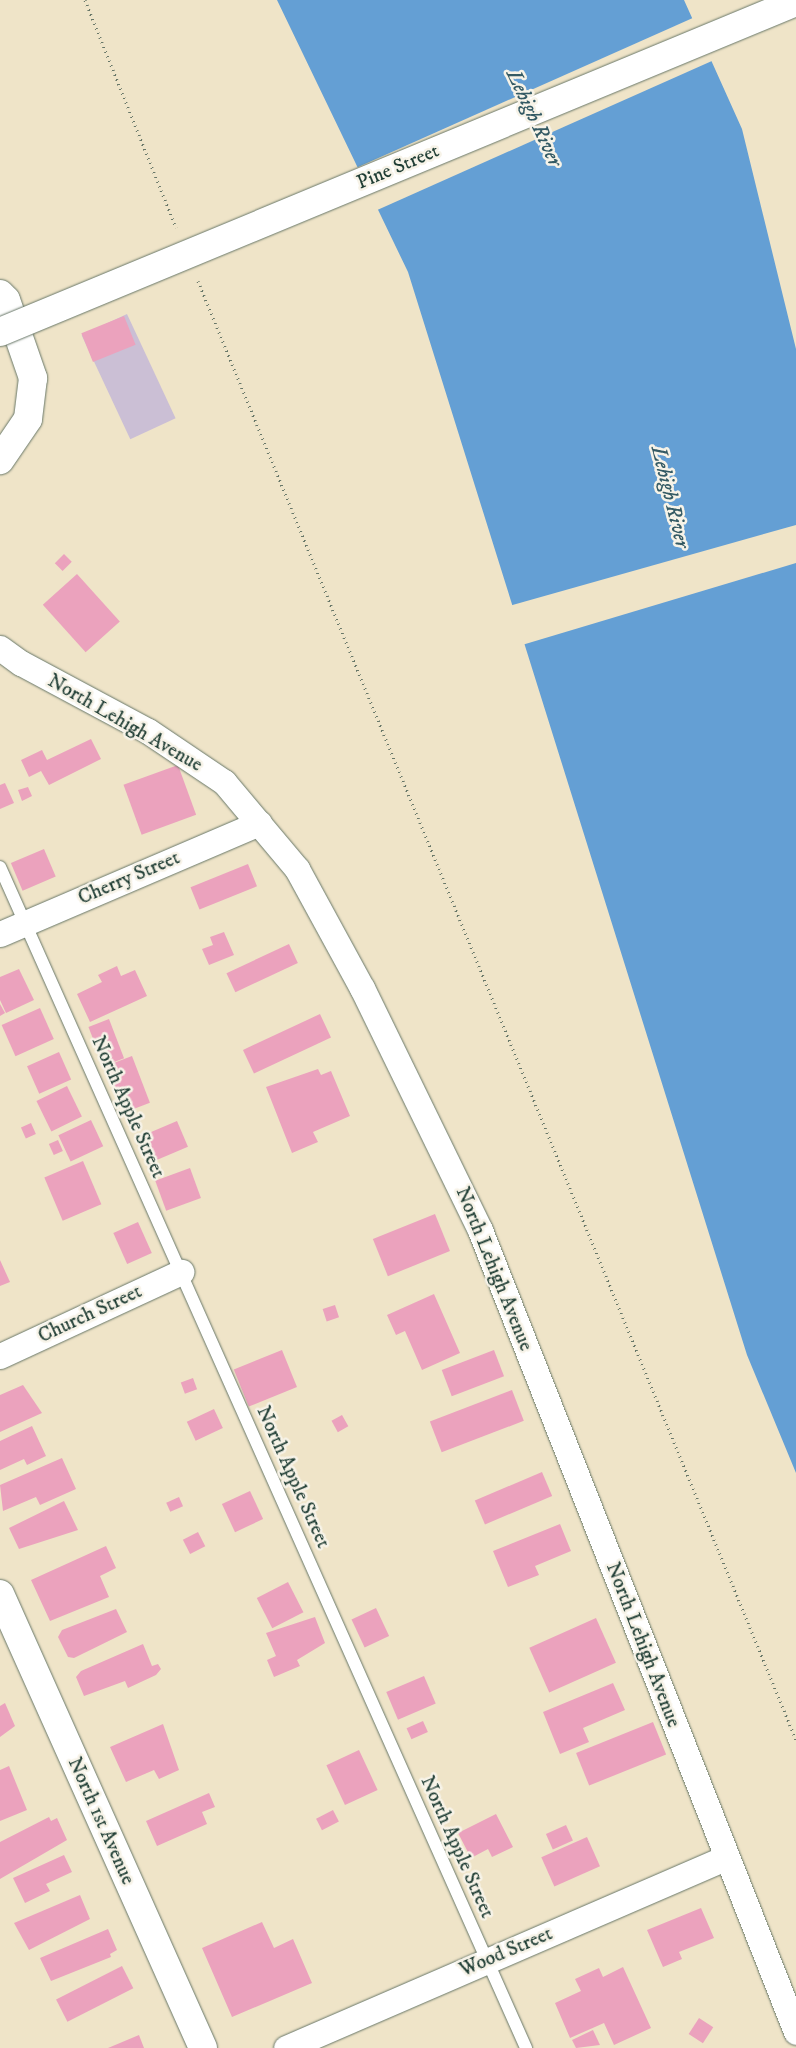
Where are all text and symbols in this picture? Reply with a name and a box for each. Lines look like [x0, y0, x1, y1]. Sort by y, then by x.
water label: Lehigh River [501, 65, 567, 171]
street label: Pine Street [353, 139, 443, 195]
water label: Lehigh River [645, 443, 695, 551]
street label: North Lehigh Avenue [43, 669, 207, 777]
street label: Cherry Street [75, 846, 183, 910]
street label: North Apple Street [86, 1032, 170, 1182]
street label: North Lehigh Avenue [450, 1183, 538, 1355]
street label: Church Street [34, 1280, 146, 1348]
street label: North Apple Street [251, 1402, 335, 1552]
street label: North Lehigh Avenue [600, 1559, 686, 1731]
street label: North 1st Avenue [62, 1754, 140, 1888]
street label: North Apple Street [415, 1772, 499, 1922]
street label: Wood Street [456, 1922, 556, 1982]

